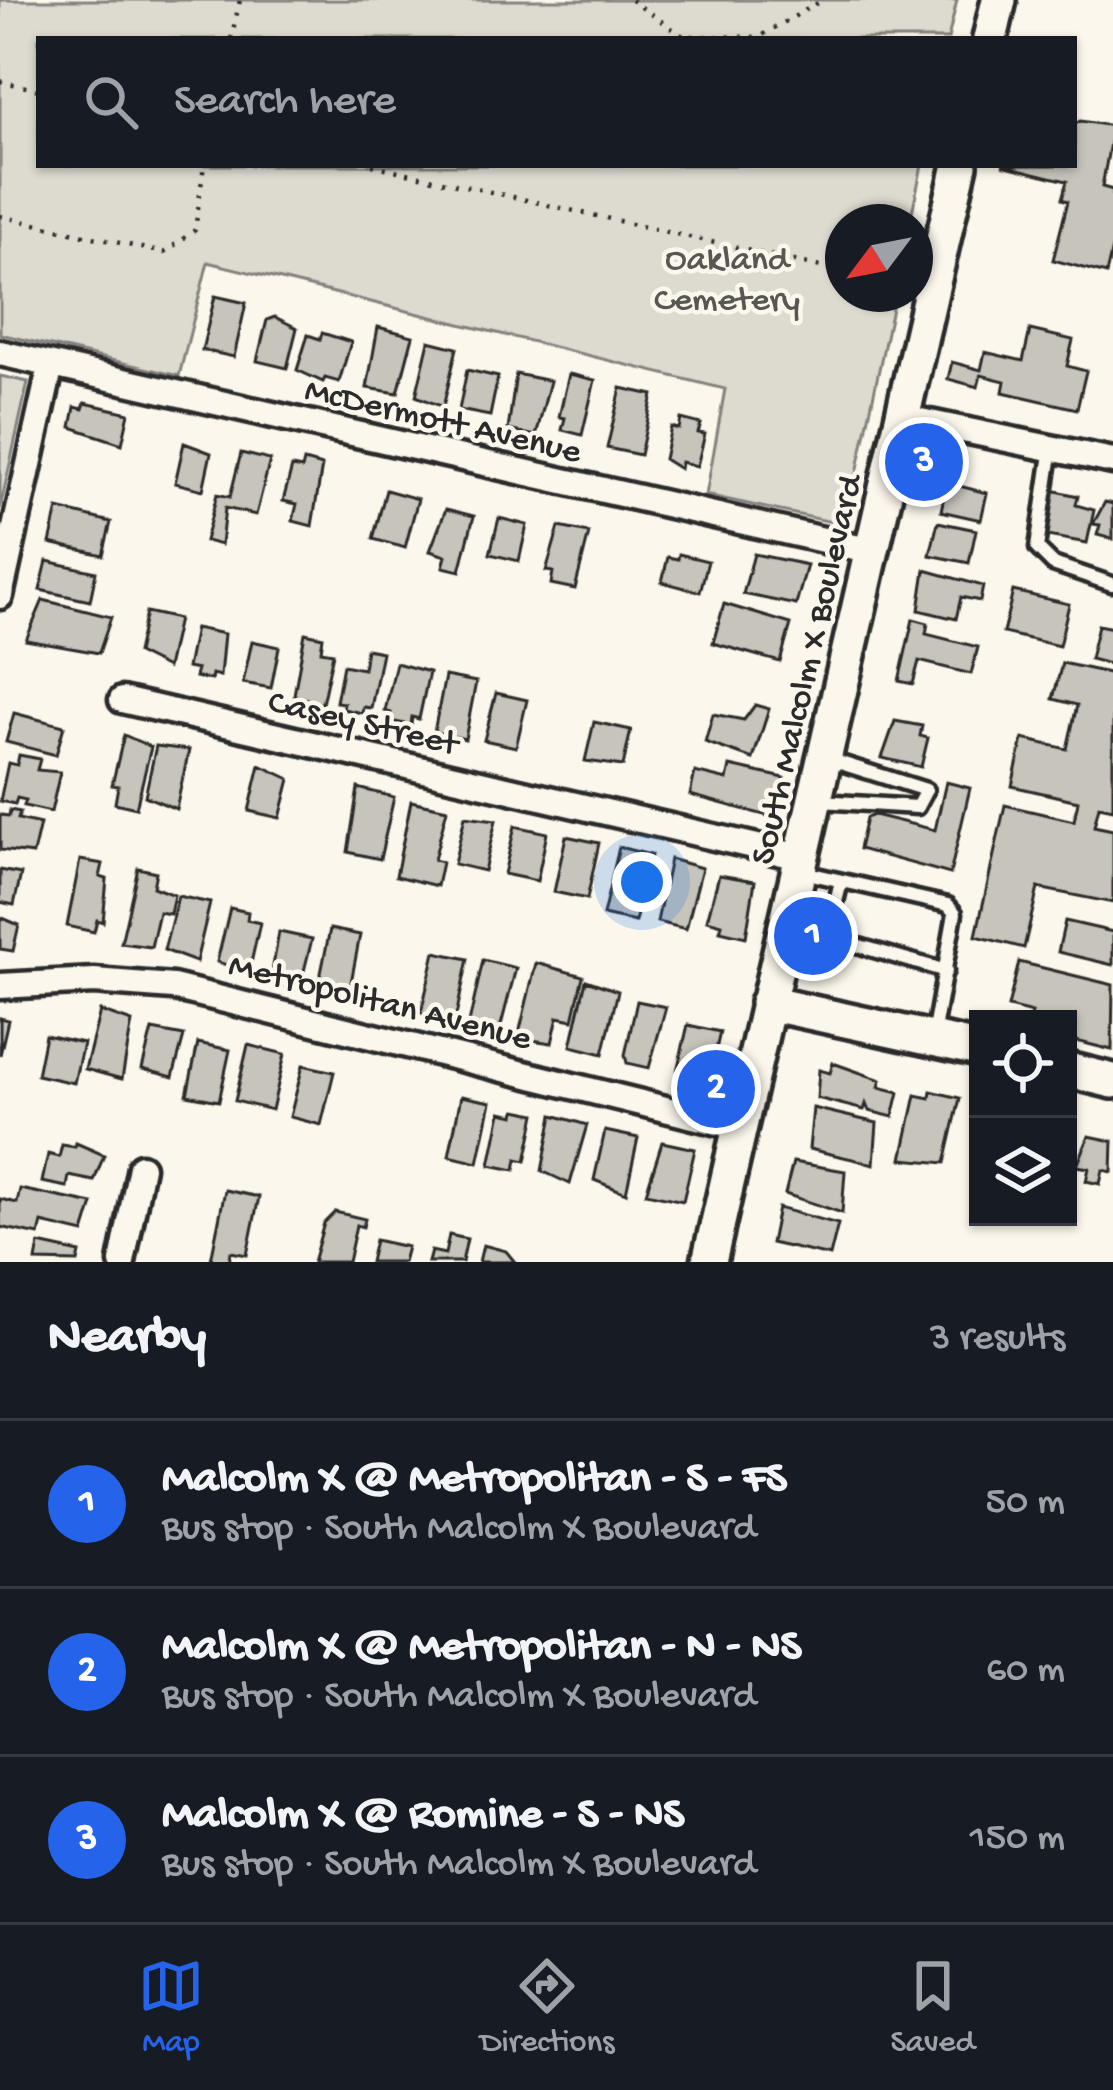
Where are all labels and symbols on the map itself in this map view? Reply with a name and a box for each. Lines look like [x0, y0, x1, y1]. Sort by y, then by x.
north arrow [825, 204, 933, 312]
park label: Oakland Cemetery [654, 240, 800, 324]
street label: McDermott Avenue [300, 371, 585, 476]
pin: 3 [885, 417, 963, 507]
street label: South Malcolm X Boulevard [744, 469, 876, 869]
street label: Casey Street [263, 683, 465, 769]
your location [612, 852, 672, 912]
pin: 1 [774, 891, 852, 981]
street label: Metropolitan Avenue [224, 946, 536, 1063]
pin: 2 [677, 1044, 755, 1134]

